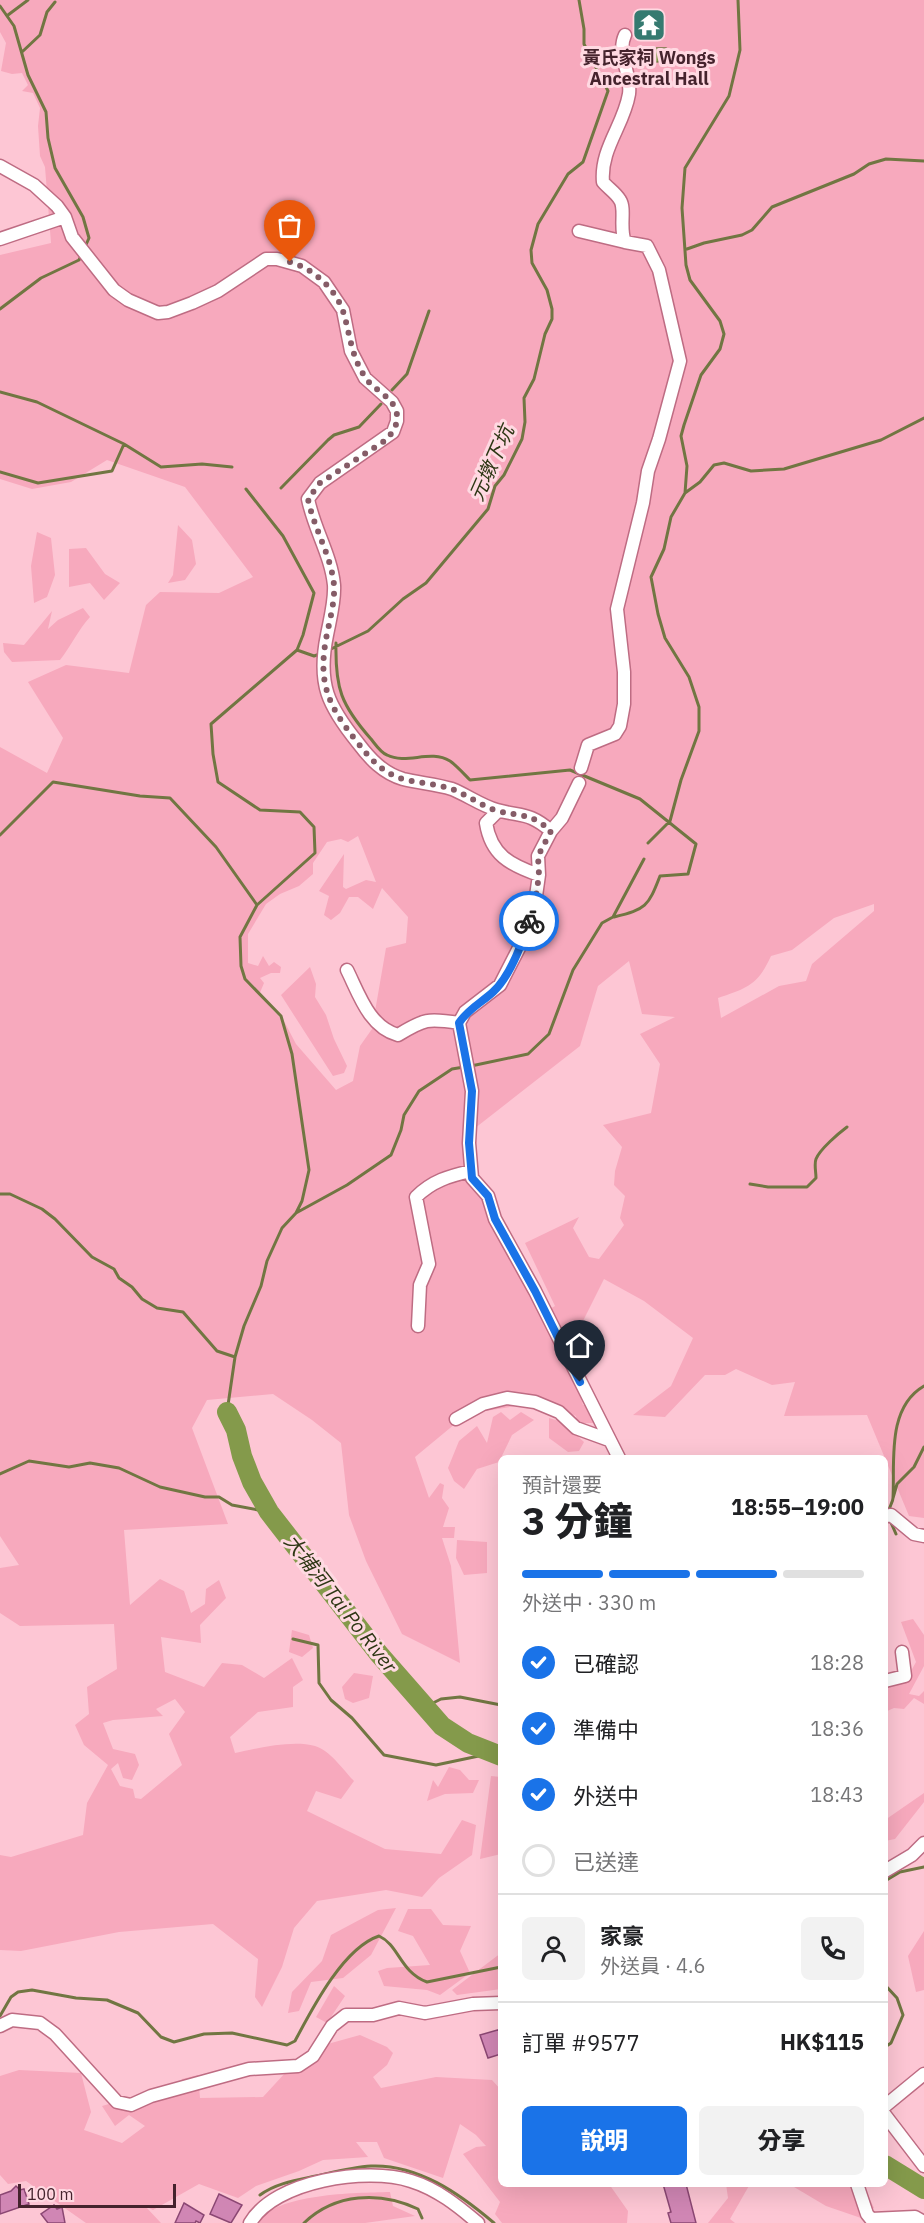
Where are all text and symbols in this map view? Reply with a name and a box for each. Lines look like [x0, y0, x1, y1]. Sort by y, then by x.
temple icon: 黃氏家祠 Wongs Ancestral Hall [631, 7, 667, 43]
place label: 黃氏家祠 Wongs Ancestral Hall [582, 46, 716, 90]
pin [264, 200, 315, 262]
icon: bag [273, 209, 306, 242]
water label: 元墩下坑 [462, 418, 521, 505]
courier [499, 891, 559, 951]
icon: bike [513, 905, 546, 938]
pin [554, 1320, 605, 1382]
icon: home [563, 1329, 596, 1362]
text: 預計還要 [522, 1471, 602, 1498]
text: 18:55–19:00 [731, 1492, 864, 1521]
text: 3 分鐘 [522, 1495, 633, 1546]
water label: 大埔河 Tai Po River [279, 1528, 404, 1678]
text: 外送中 · 330 m [522, 1589, 656, 1616]
icon: check [522, 1646, 555, 1679]
text: 已確認 [573, 1649, 639, 1678]
text: 18:28 [810, 1649, 864, 1676]
icon: check [522, 1712, 555, 1745]
text: 準備中 [573, 1715, 639, 1744]
text: 18:36 [810, 1715, 864, 1742]
icon: check [522, 1778, 555, 1811]
text: 外送中 [573, 1781, 639, 1810]
text: 18:43 [810, 1781, 864, 1808]
text: 已送達 [573, 1847, 639, 1876]
button: person [522, 1917, 585, 1980]
button: phone [801, 1917, 864, 1980]
text: 家豪 [600, 1921, 644, 1950]
text: 外送員 · 4.6 [600, 1952, 705, 1979]
text: HK$115 [780, 2027, 864, 2056]
text: 訂單 #9577 [522, 2028, 640, 2057]
button: 說明 [522, 2106, 687, 2175]
button: 分享 [699, 2106, 864, 2175]
scale bar [18, 2181, 176, 2208]
text: 100 m [27, 2184, 74, 2204]

